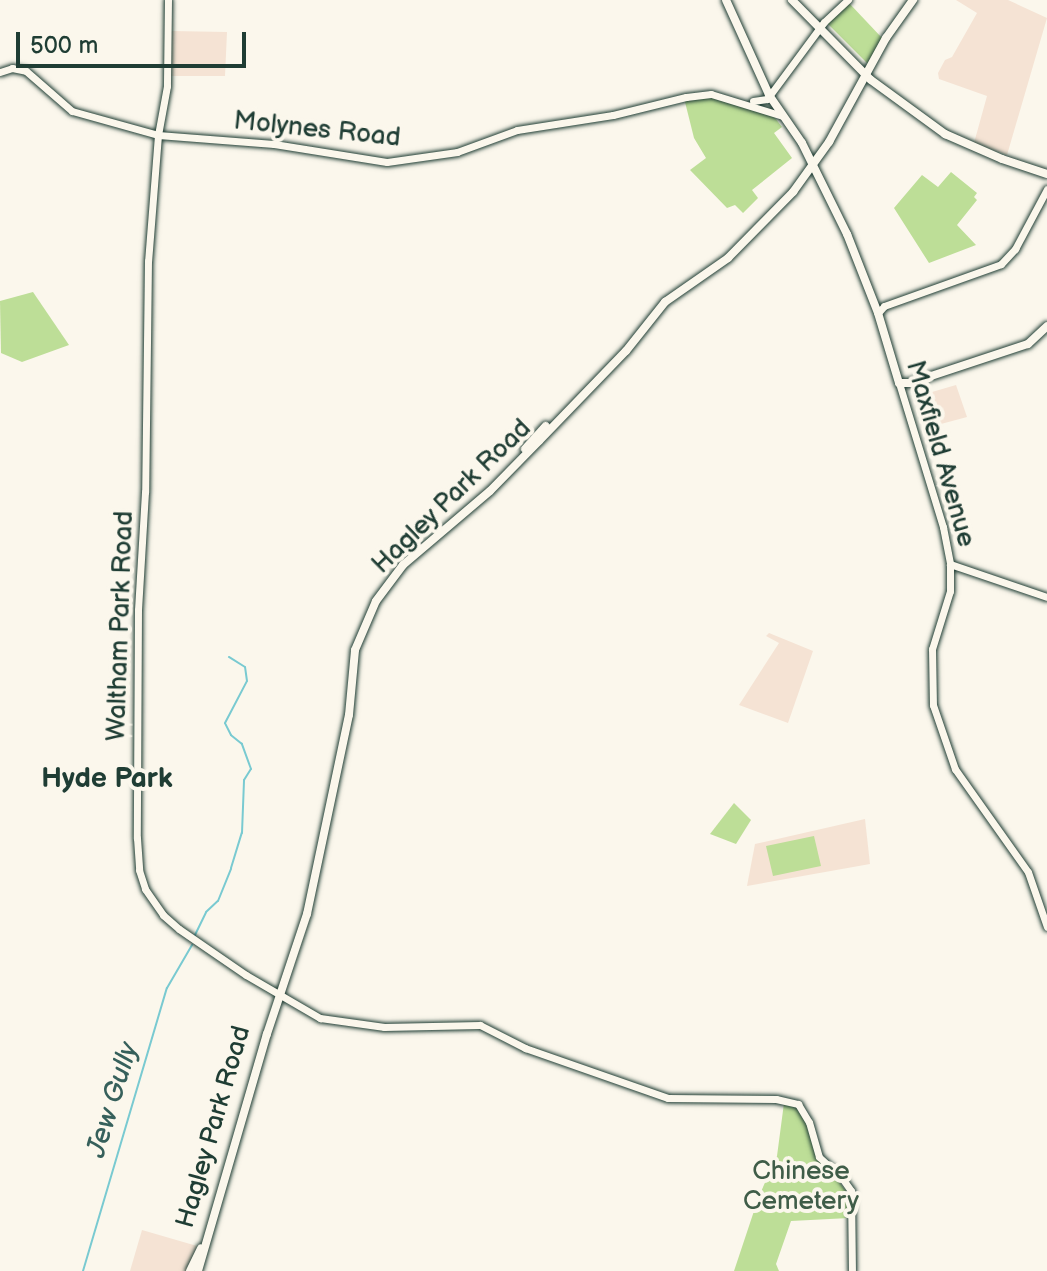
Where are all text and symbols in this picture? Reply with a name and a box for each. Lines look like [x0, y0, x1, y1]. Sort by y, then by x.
scale bar [20, 16, 250, 66]
text: 500 m [30, 31, 98, 60]
street label: Molynes Road [232, 106, 402, 154]
street label: Maxfield Avenue [899, 357, 981, 551]
street label: Hagley Park Road [366, 413, 538, 581]
street label: Waltham Park Road [101, 510, 141, 742]
district label: Hyde Park [41, 762, 173, 796]
street label: Hagley Park Road [170, 1022, 258, 1232]
water label: Jew Gully [80, 1039, 146, 1161]
park label: Chinese Cemetery [743, 1156, 859, 1218]

